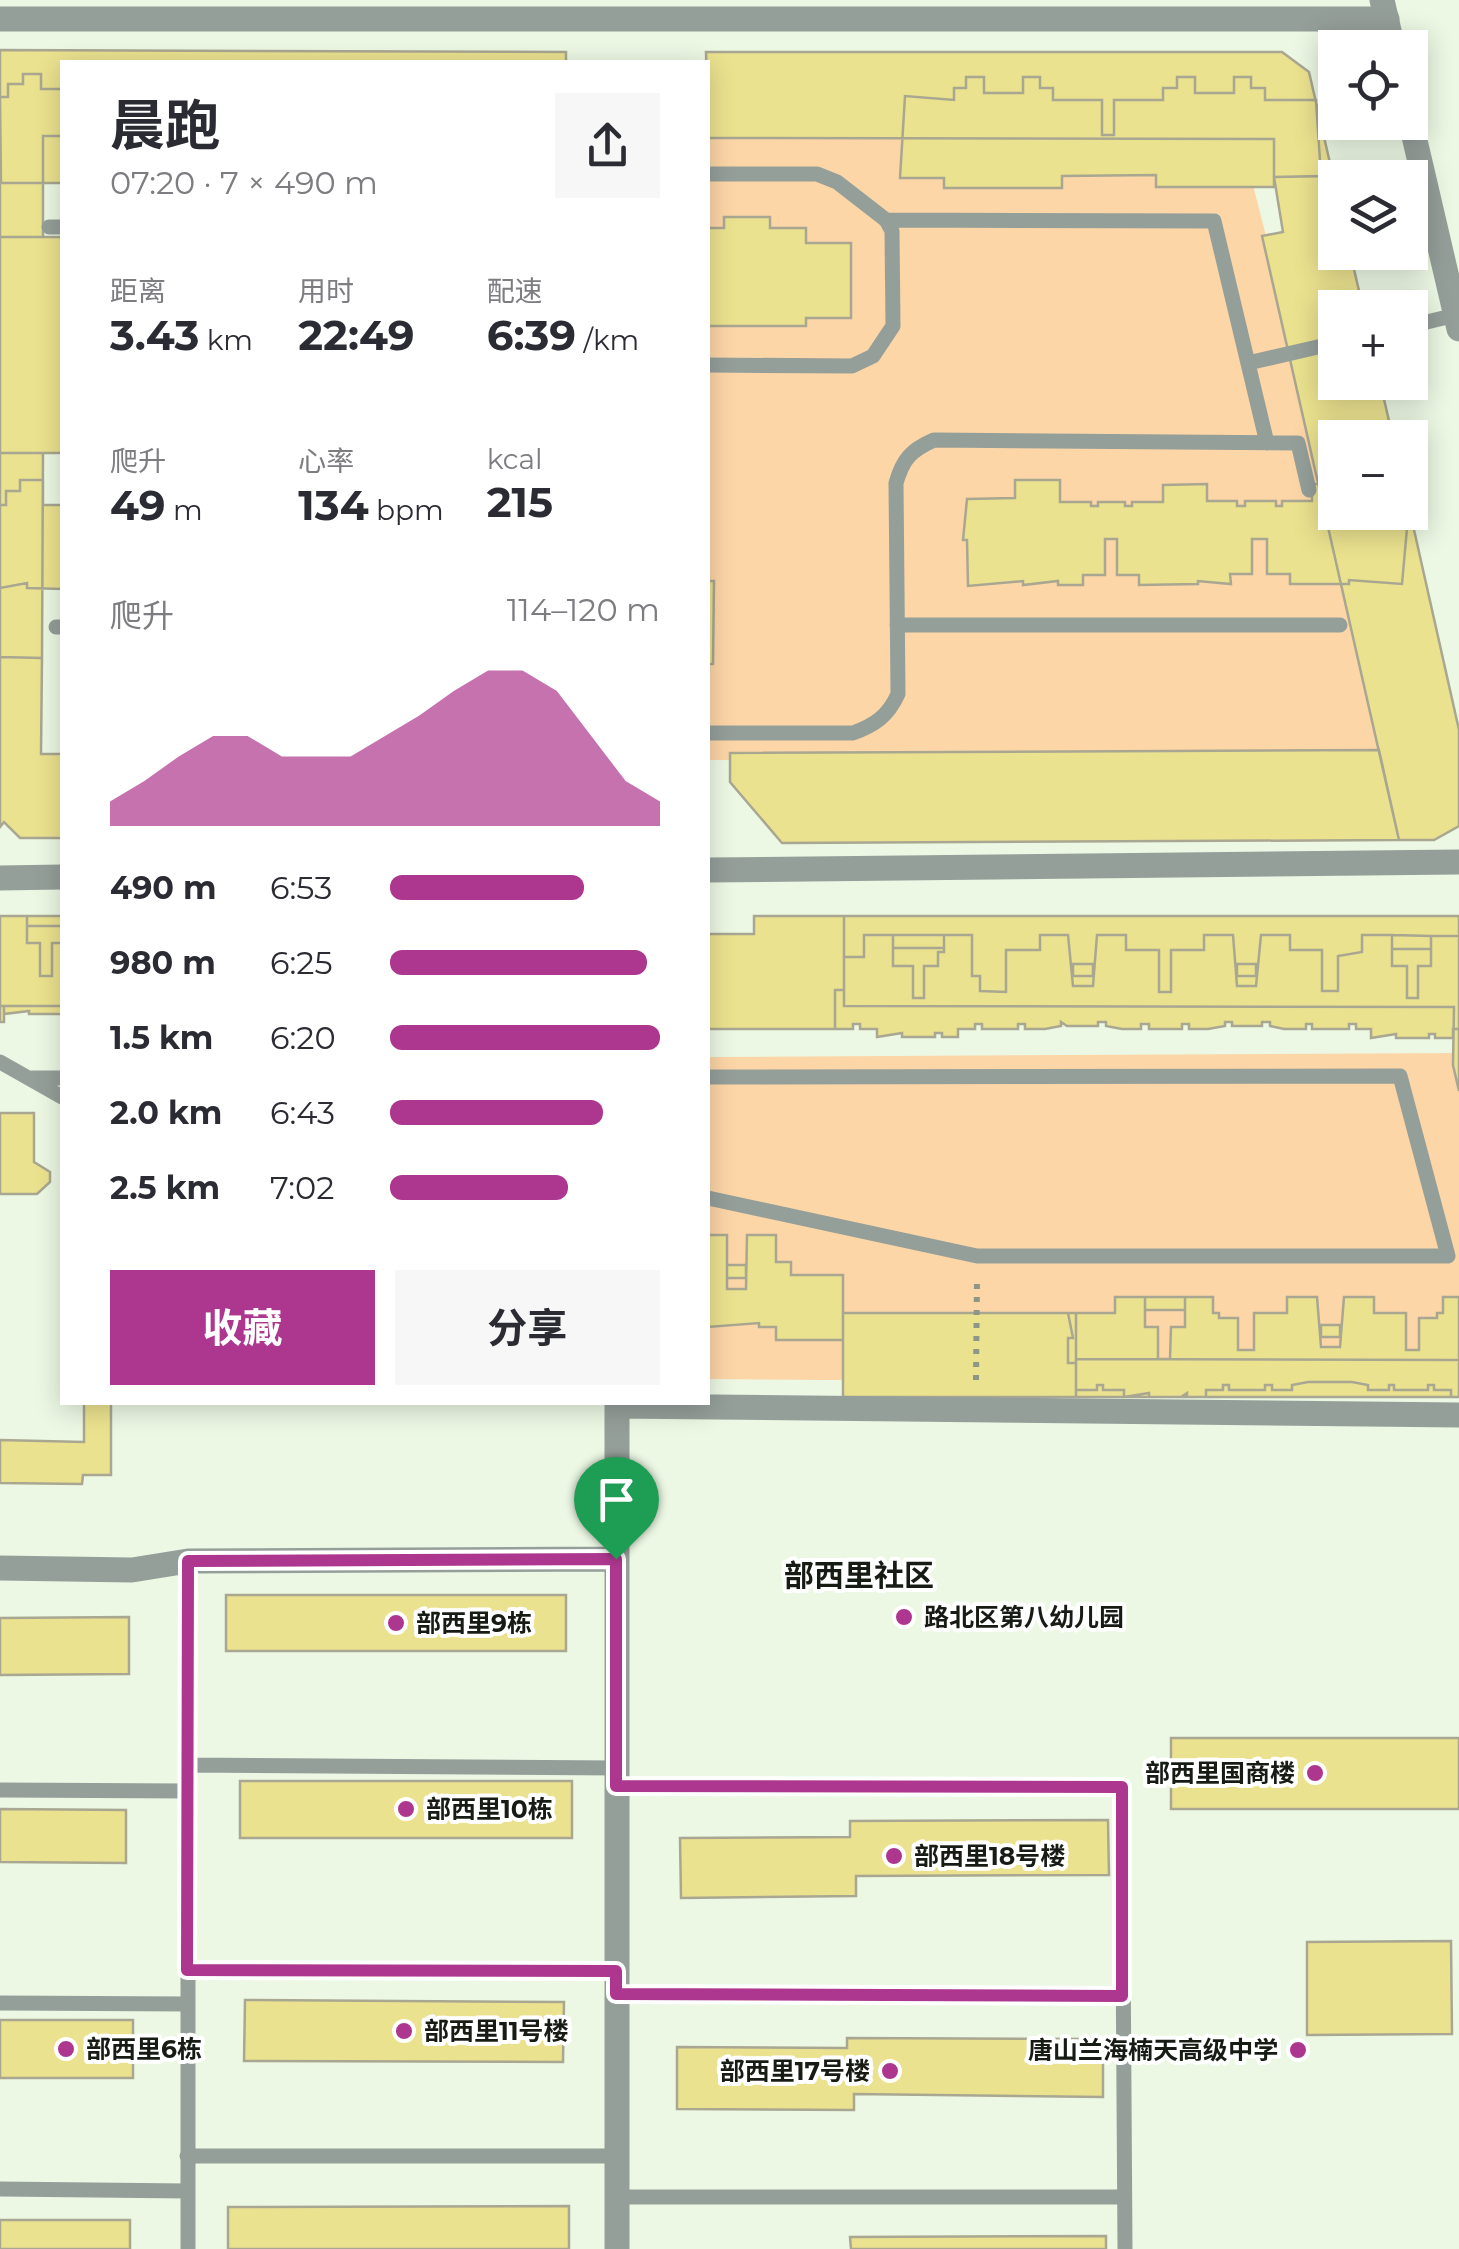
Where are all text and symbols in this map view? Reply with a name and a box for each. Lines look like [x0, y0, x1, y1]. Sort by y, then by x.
map controls [1318, 30, 1428, 530]
button: locate [1318, 30, 1428, 140]
text: 晨跑 [110, 92, 220, 159]
button: share [555, 93, 660, 198]
button: layers [1318, 160, 1428, 270]
text: 07:20 · 7 × 490 m [110, 163, 378, 202]
text: 距离 [110, 274, 166, 308]
text: 用时 [298, 274, 354, 308]
text: 配速 [487, 274, 543, 308]
button: + [1318, 290, 1428, 400]
text: 3.43 [110, 309, 199, 361]
text: 22:49 [298, 309, 414, 361]
text: 6:39 [487, 309, 576, 361]
text: km [199, 323, 253, 357]
text: /km [576, 323, 639, 357]
button: − [1318, 420, 1428, 530]
text: kcal [487, 442, 543, 476]
text: 爬升 [110, 444, 166, 478]
text: 心率 [298, 444, 354, 478]
text: 215 [487, 476, 553, 528]
text: 49 [110, 479, 166, 531]
text: 134 [298, 479, 369, 531]
text: m [166, 493, 203, 527]
text: bpm [369, 493, 444, 527]
text: 114–120 m [507, 590, 660, 629]
text: 爬升 [110, 596, 174, 635]
text: 490 m [110, 868, 217, 907]
text: 6:53 [270, 868, 332, 907]
text: 980 m [110, 943, 216, 982]
text: 6:25 [270, 943, 333, 982]
text: 1.5 km [110, 1018, 213, 1057]
text: 6:20 [270, 1018, 336, 1057]
text: 2.0 km [110, 1093, 222, 1132]
text: 6:43 [270, 1093, 335, 1132]
text: 2.5 km [110, 1168, 220, 1207]
text: 7:02 [270, 1168, 334, 1207]
button: 收藏 [110, 1270, 375, 1385]
button: 分享 [395, 1270, 660, 1385]
pin [574, 1457, 659, 1560]
icon: arrive [589, 1472, 644, 1527]
district label: 部西里社区 [784, 1557, 934, 1594]
place label: 路北区第八幼儿园 [924, 1602, 1124, 1632]
marker: 路北区第八幼儿园 [893, 1606, 915, 1628]
place label: 部西里9栋 [416, 1608, 532, 1638]
marker: 部西里9栋 [385, 1612, 407, 1634]
place label: 部西里国商楼 [1145, 1758, 1295, 1788]
marker: 部西里国商楼 [1304, 1762, 1326, 1784]
place label: 部西里10栋 [426, 1794, 553, 1824]
marker: 部西里10栋 [395, 1798, 417, 1820]
place label: 部西里18号楼 [914, 1841, 1065, 1871]
marker: 部西里18号楼 [883, 1845, 905, 1867]
place label: 部西里11号楼 [424, 2016, 569, 2046]
marker: 部西里11号楼 [393, 2020, 415, 2042]
place label: 部西里6栋 [86, 2034, 202, 2064]
place label: 唐山兰海楠天高级中学 [1028, 2035, 1278, 2065]
marker: 部西里6栋 [55, 2038, 77, 2060]
marker: 唐山兰海楠天高级中学 [1287, 2039, 1309, 2061]
place label: 部西里17号楼 [720, 2056, 870, 2086]
marker: 部西里17号楼 [879, 2060, 901, 2082]

